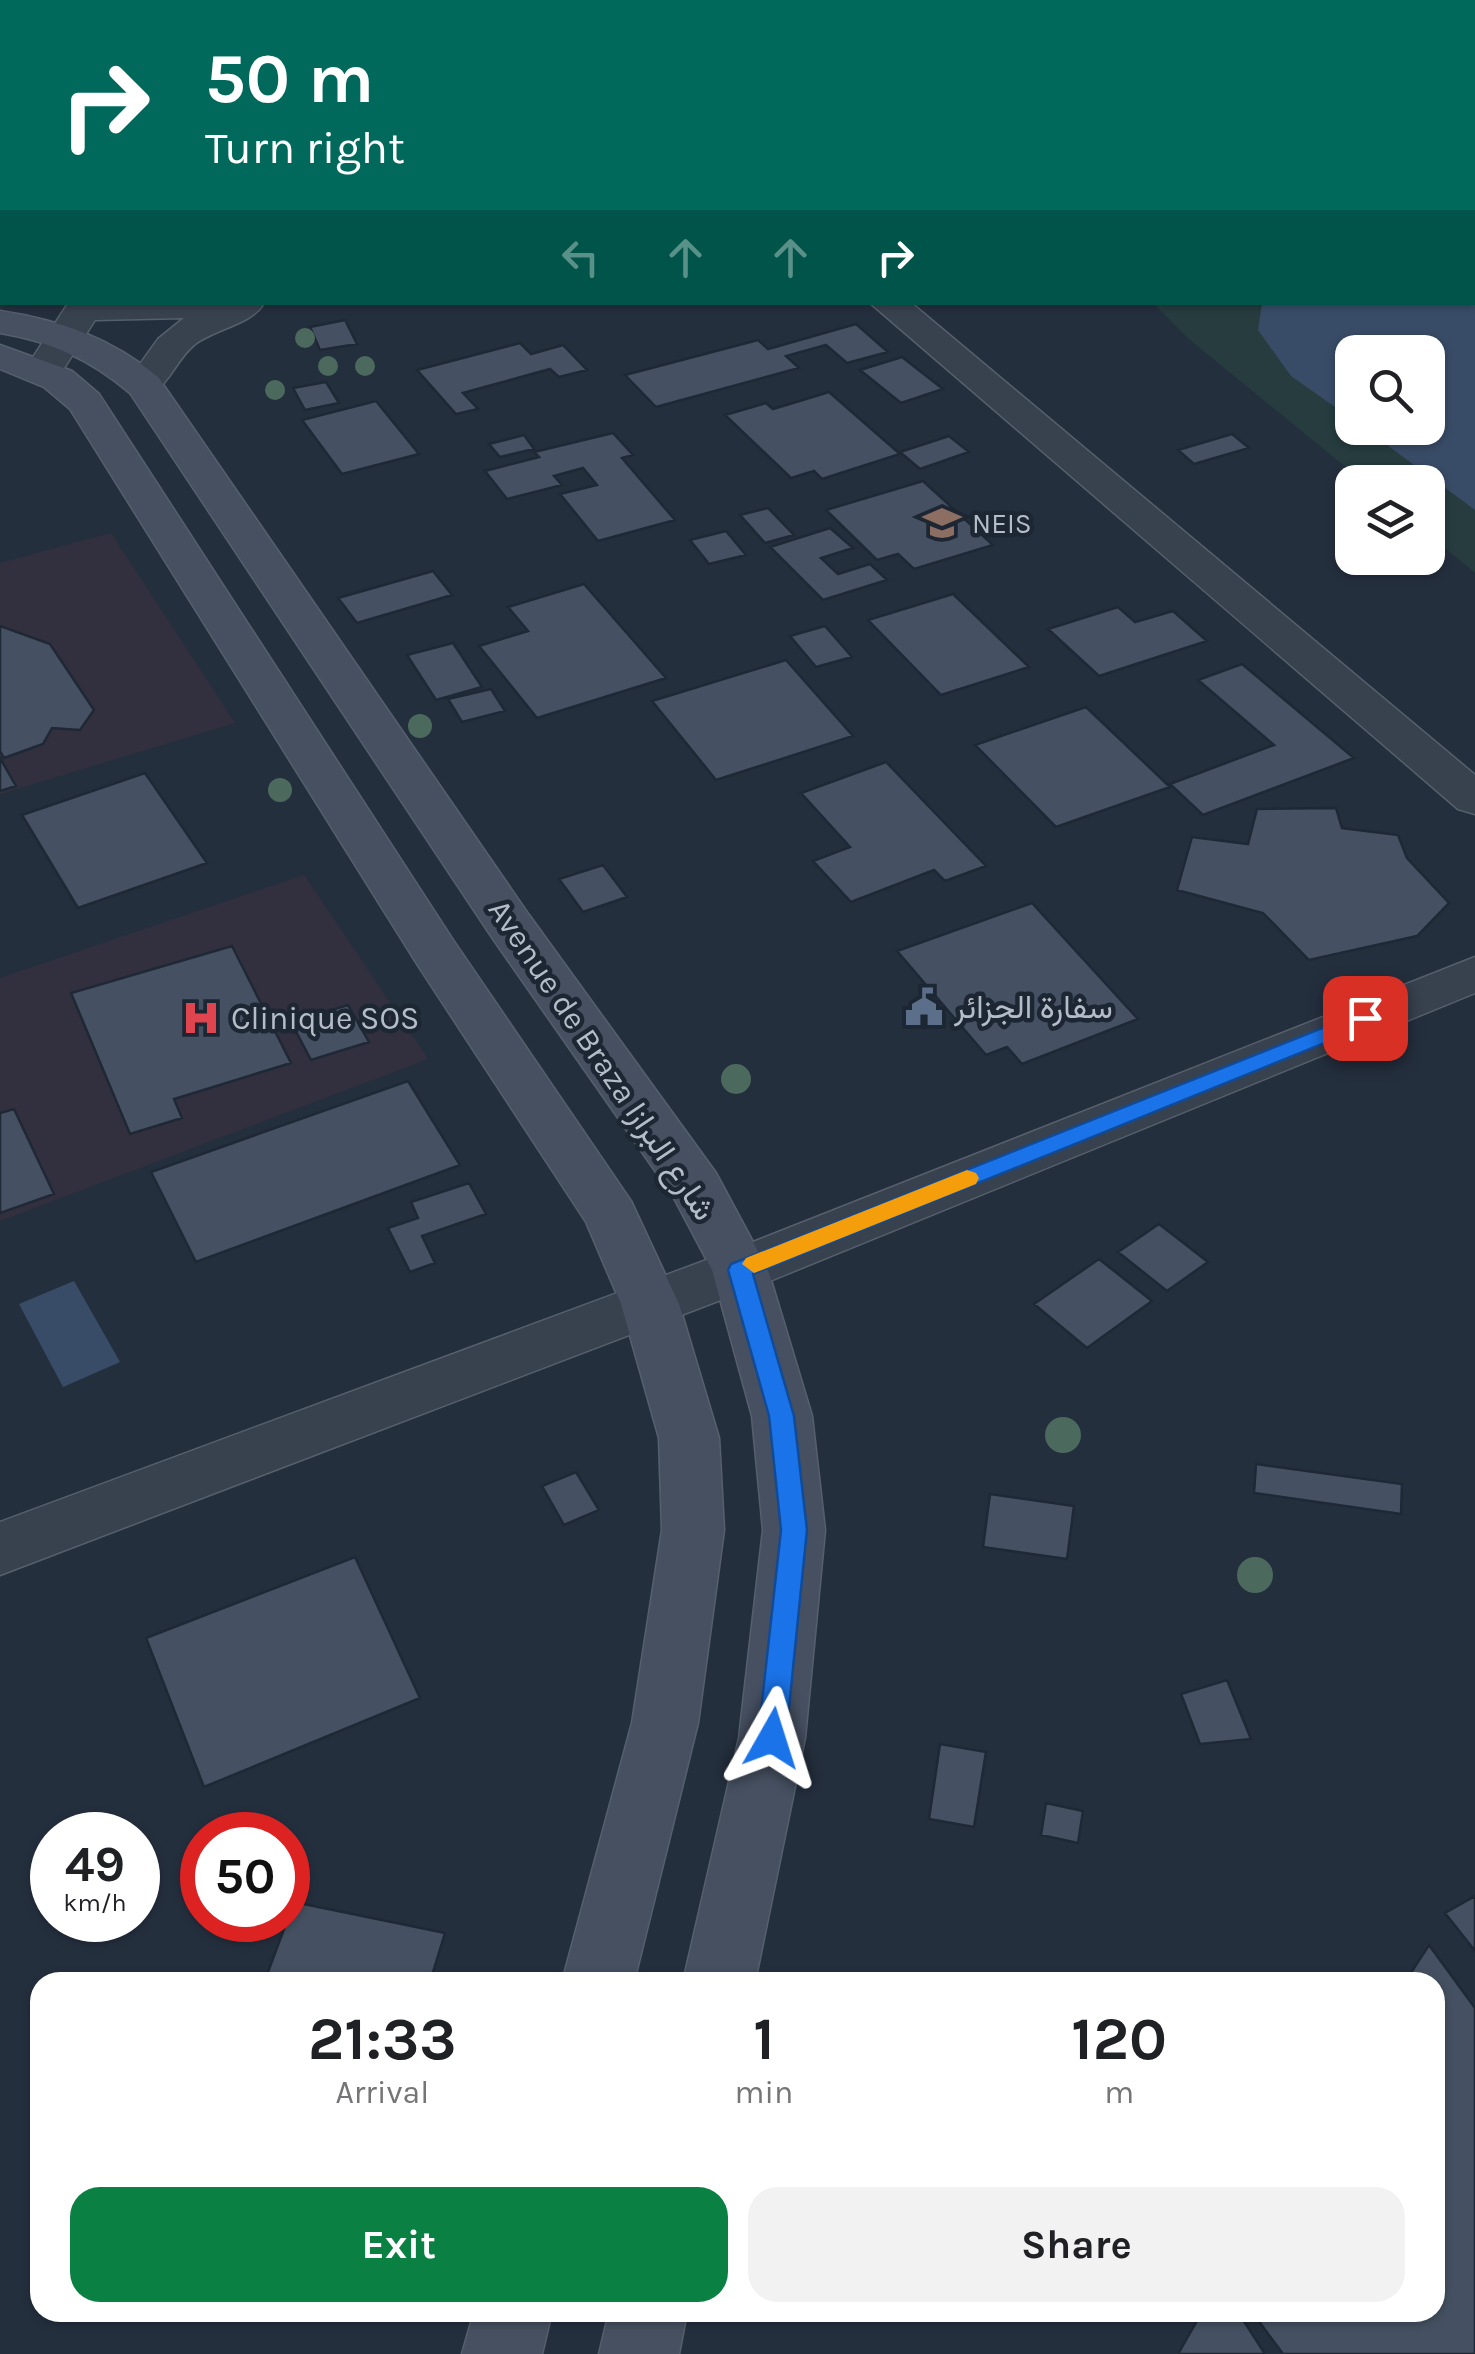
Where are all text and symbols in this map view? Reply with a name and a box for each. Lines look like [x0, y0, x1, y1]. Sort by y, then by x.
text: 50 m [205, 38, 374, 120]
icon: right [40, 40, 170, 170]
text: Turn right [205, 122, 405, 174]
icon: left [553, 230, 608, 285]
icon: ahead [658, 230, 713, 285]
icon: ahead [763, 230, 818, 285]
icon: right [868, 230, 923, 285]
map controls [1335, 335, 1445, 575]
button: search [1335, 335, 1445, 445]
button: layers [1335, 465, 1445, 575]
school or university icon: NEIS [921, 502, 963, 544]
place label: NEIS [972, 507, 1032, 540]
street label: Avenue de Braza شارع البرازا [478, 893, 723, 1229]
pin [1323, 976, 1408, 1061]
public building icon: سفارة الجزائر [903, 986, 945, 1028]
place label: سفارة الجزائر [953, 989, 1113, 1027]
icon: arrive [1338, 991, 1393, 1046]
hospital icon: Clinique SOS [180, 997, 222, 1039]
place label: Clinique SOS [231, 1000, 419, 1037]
position arrow [720, 1686, 824, 1790]
speed limit sign: 50 [180, 1812, 310, 1942]
text: 49 [65, 1835, 125, 1894]
text: km/h [63, 1888, 127, 1917]
text: 21:33 [308, 2004, 457, 2074]
text: 1 [753, 2004, 775, 2074]
text: 120 [1071, 2004, 1167, 2074]
text: Arrival [335, 2074, 429, 2111]
text: min [735, 2074, 793, 2111]
text: m [1104, 2074, 1134, 2111]
button: Exit [70, 2187, 728, 2302]
button: Share [748, 2187, 1405, 2302]

